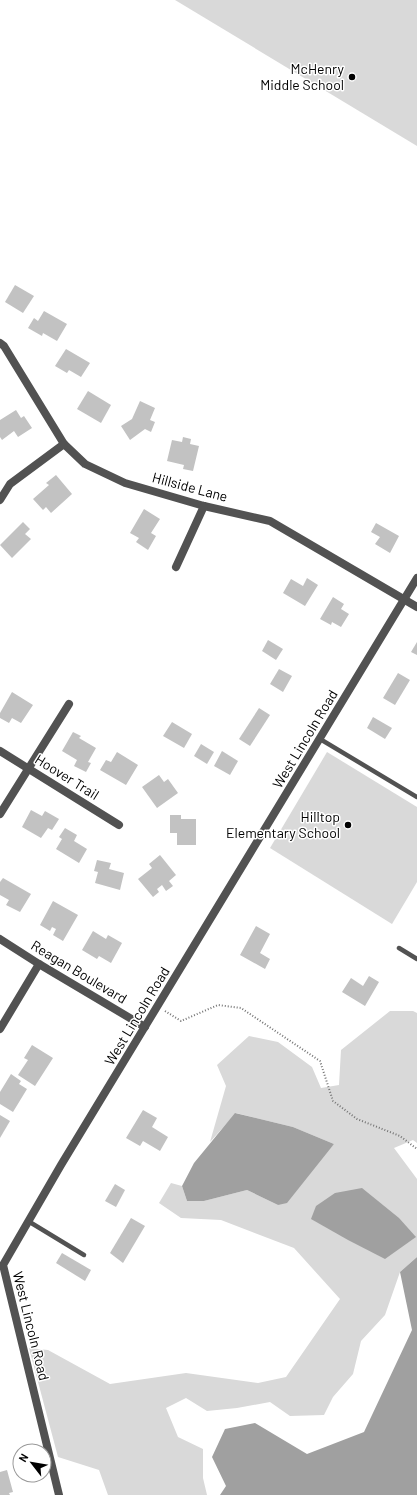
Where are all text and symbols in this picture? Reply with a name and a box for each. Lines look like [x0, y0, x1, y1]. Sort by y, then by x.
place label: McHenry Middle School [260, 60, 345, 93]
marker: McHenry Middle School [347, 72, 357, 82]
street label: Hillside Lane [151, 468, 230, 505]
street label: West Lincoln Road [268, 686, 341, 791]
street label: Hoover Trail [32, 750, 102, 803]
place label: Hilltop Elementary School [226, 808, 340, 841]
marker: Hilltop Elementary School [343, 820, 353, 830]
street label: Reagan Boulevard [28, 936, 130, 1007]
street label: West Lincoln Road [100, 963, 173, 1068]
street label: West Lincoln Road [10, 1270, 53, 1382]
north arrow [12, 1443, 52, 1483]
text: N [16, 1451, 30, 1464]

